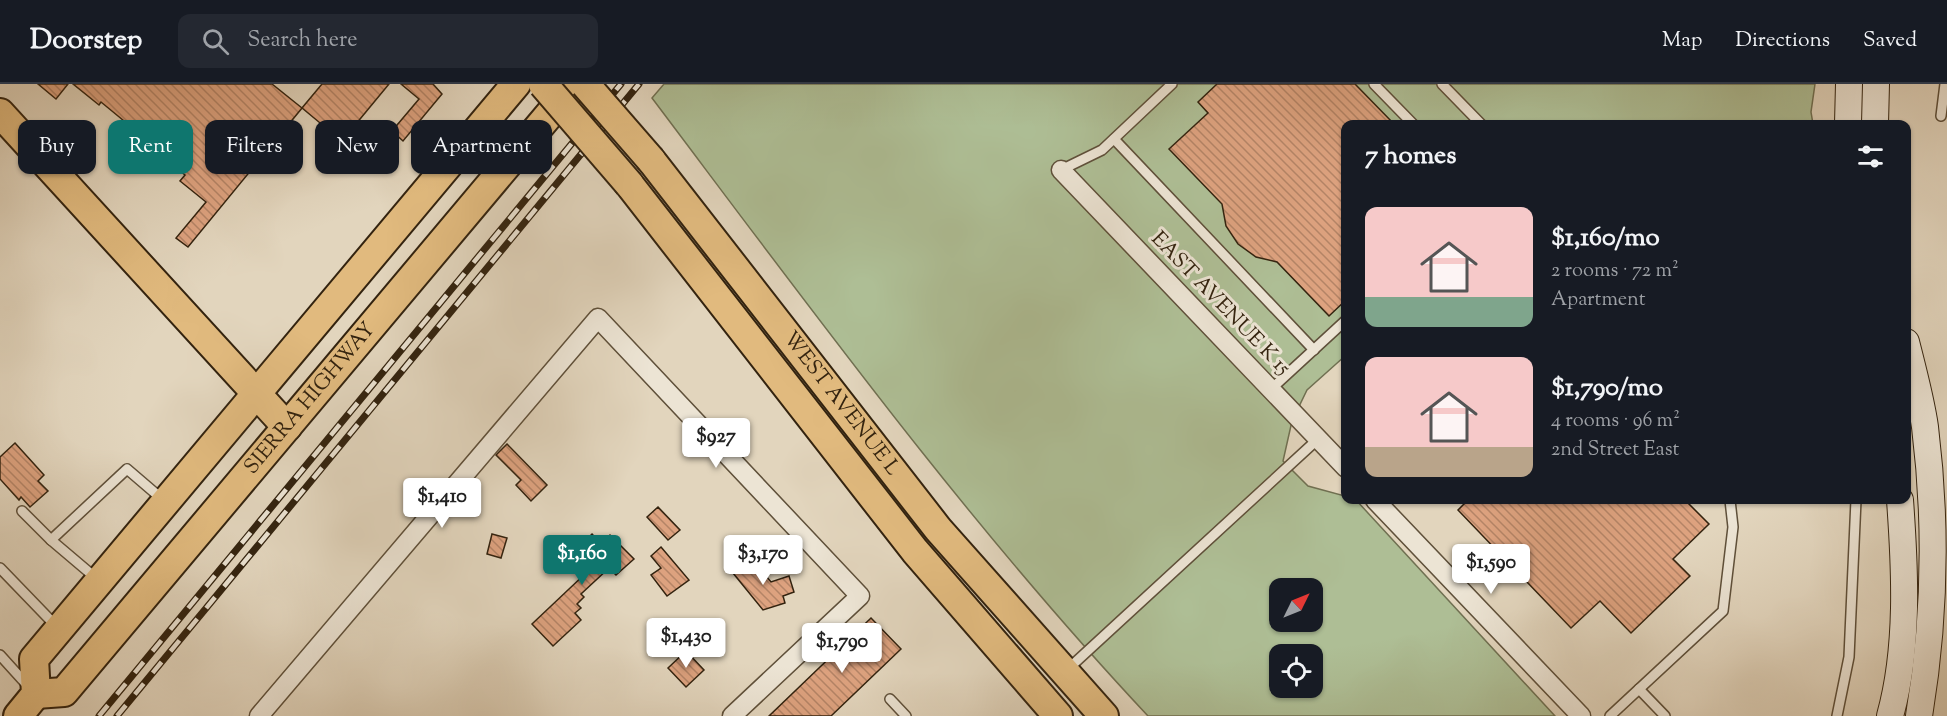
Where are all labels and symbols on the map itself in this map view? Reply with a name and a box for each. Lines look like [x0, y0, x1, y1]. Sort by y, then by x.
street label: EAST AVENUE K 15 [1143, 225, 1297, 383]
street label: SIERRA HIGHWAY [238, 316, 383, 481]
street label: WEST AVENUE L [775, 326, 907, 483]
pin: $927 [680, 418, 752, 469]
pin: $1,410 [393, 478, 491, 529]
pin: $1,160 [533, 535, 631, 586]
pin: $3,170 [714, 535, 812, 586]
pin: $1,590 [1442, 544, 1540, 595]
north arrow [1269, 578, 1323, 632]
pin: $1,430 [637, 618, 735, 669]
pin: $1,790 [793, 623, 891, 674]

